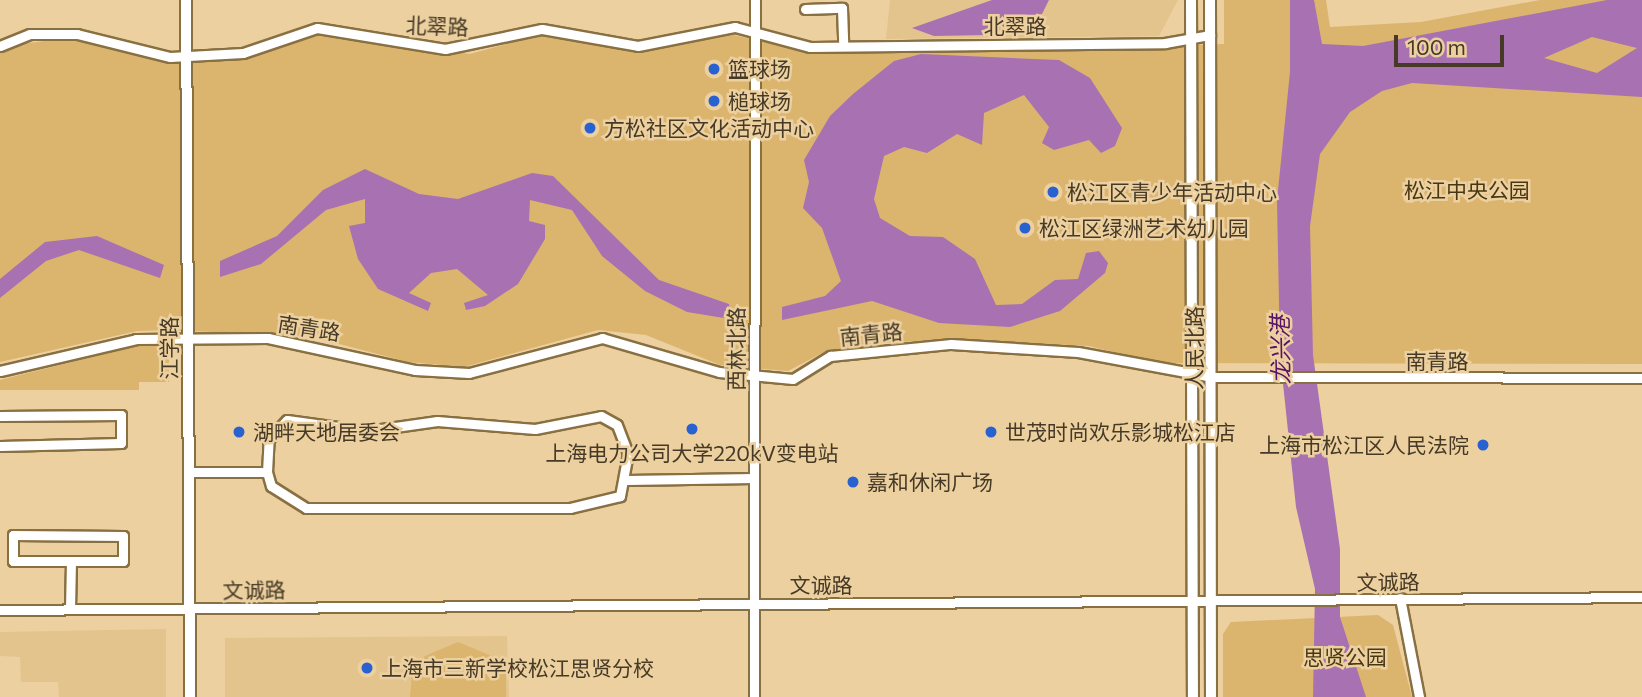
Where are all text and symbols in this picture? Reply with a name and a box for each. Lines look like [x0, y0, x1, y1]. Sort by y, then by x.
street label: 北翠路 [405, 12, 469, 40]
street label: 北翠路 [984, 13, 1046, 39]
scale bar [1397, 21, 1507, 65]
text: 100 m [1407, 34, 1466, 59]
place label: 篮球场 [728, 56, 791, 82]
marker: 篮球场 [706, 61, 722, 77]
place label: 槌球场 [728, 88, 791, 114]
marker: 槌球场 [706, 93, 722, 109]
place label: 方松社区文化活动中心 [604, 115, 814, 141]
marker: 方松社区文化活动中心 [582, 120, 598, 136]
park label: 松江中央公园 [1404, 177, 1530, 203]
place label: 松江区青少年活动中心 [1067, 179, 1277, 205]
marker: 松江区青少年活动中心 [1045, 184, 1061, 200]
place label: 松江区绿洲艺术幼儿园 [1039, 215, 1249, 241]
marker: 松江区绿洲艺术幼儿园 [1017, 220, 1033, 236]
street label: 人民北路 [1181, 306, 1207, 390]
street label: 西林北路 [723, 307, 749, 391]
street label: 南青路 [276, 311, 342, 345]
water label: 龙兴港 [1266, 315, 1294, 385]
street label: 江学路 [156, 317, 182, 379]
street label: 南青路 [838, 318, 904, 350]
street label: 南青路 [1406, 348, 1468, 374]
place label: 湖畔天地居委会 [253, 419, 400, 445]
place label: 世茂时尚欢乐影城松江店 [1005, 419, 1236, 445]
marker: 上海电力公司大学220kV变电站 [684, 421, 700, 437]
marker: 湖畔天地居委会 [231, 424, 247, 440]
marker: 世茂时尚欢乐影城松江店 [983, 424, 999, 440]
place label: 上海市松江区人民法院 [1259, 432, 1469, 458]
marker: 上海市松江区人民法院 [1475, 437, 1491, 453]
place label: 上海电力公司大学220kV变电站 [545, 440, 839, 466]
place label: 嘉和休闲广场 [867, 469, 993, 495]
marker: 嘉和休闲广场 [845, 474, 861, 490]
street label: 文诚路 [1356, 569, 1420, 595]
street label: 文诚路 [790, 572, 852, 598]
street label: 文诚路 [222, 577, 286, 603]
park label: 思贤公园 [1303, 644, 1387, 670]
place label: 上海市三新学校松江思贤分校 [381, 655, 654, 681]
marker: 上海市三新学校松江思贤分校 [359, 660, 375, 676]

